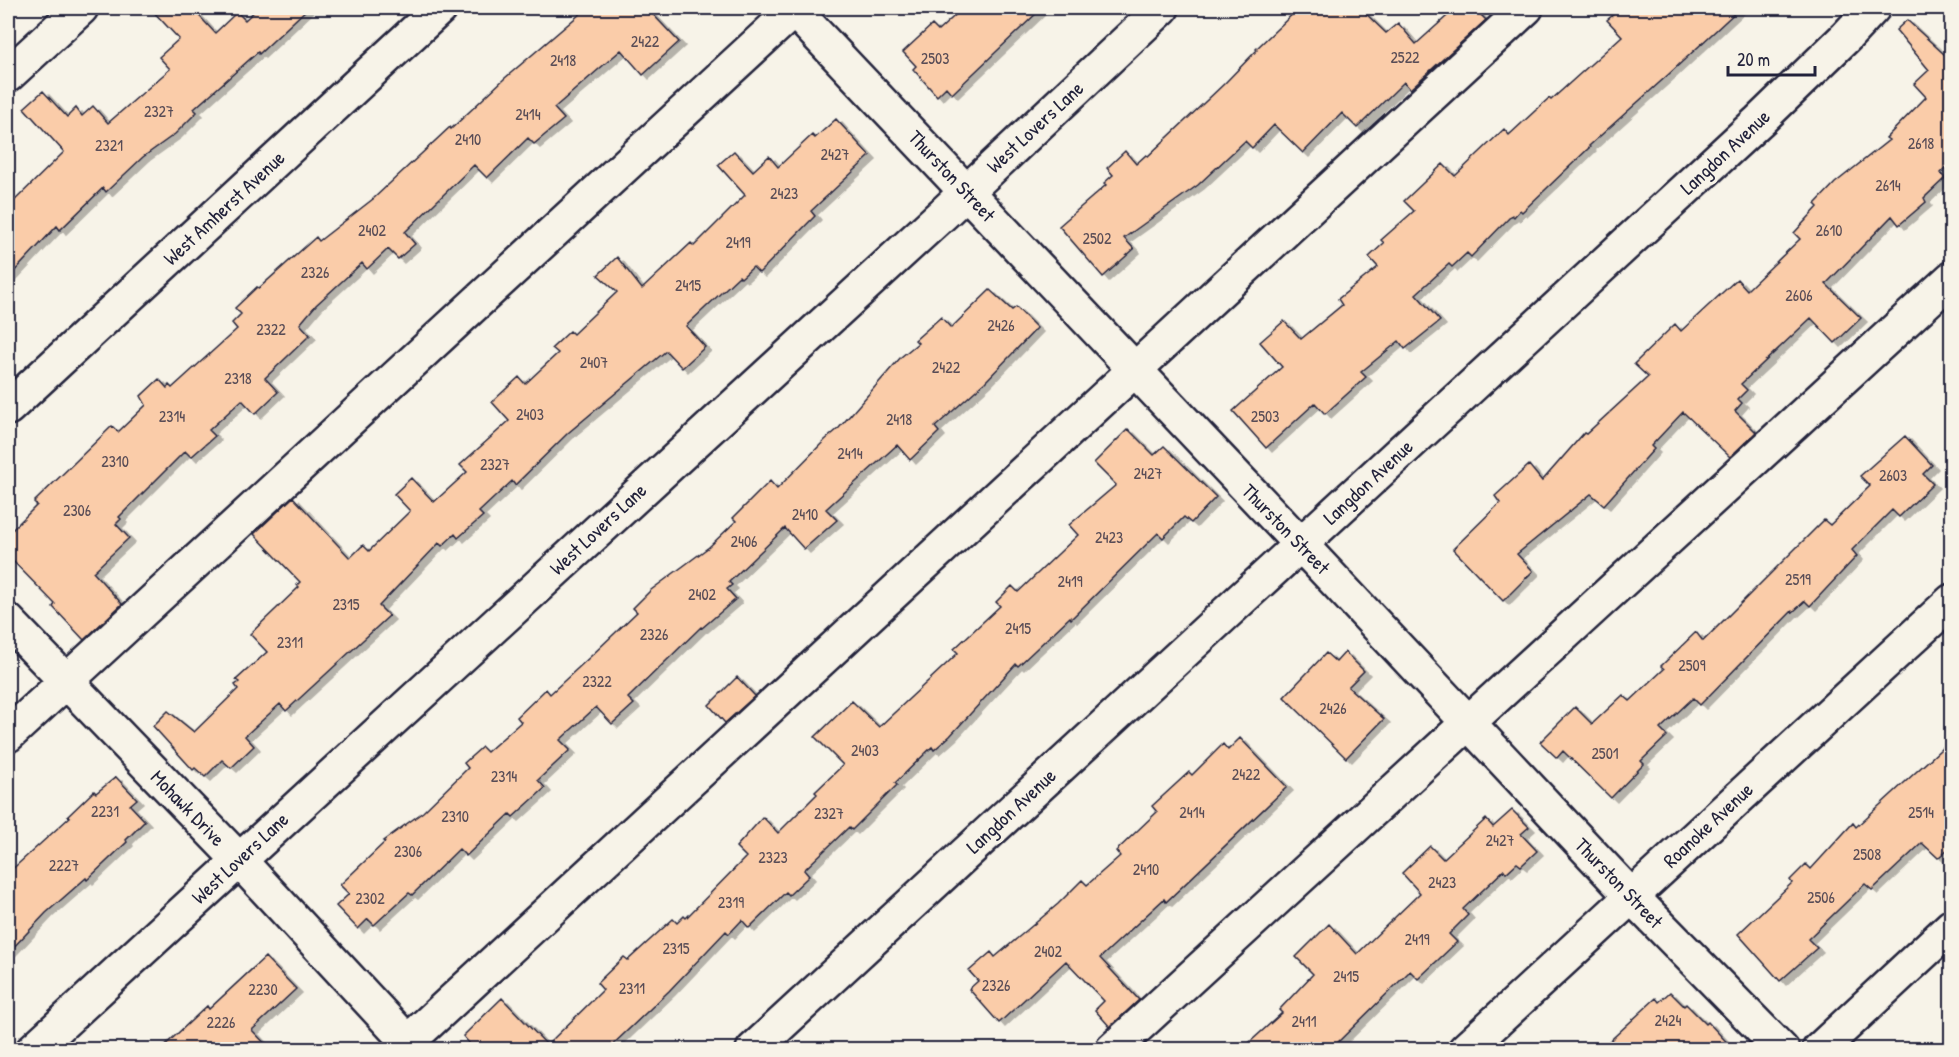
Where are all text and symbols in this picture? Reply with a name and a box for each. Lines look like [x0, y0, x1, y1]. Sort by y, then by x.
house number: 2422 [631, 30, 660, 52]
scale bar [1728, 39, 1815, 77]
house number: 2522 [1390, 46, 1420, 68]
house number: 2503 [921, 47, 949, 69]
text: 20 m [1737, 47, 1770, 72]
house number: 2418 [550, 49, 576, 71]
street label: West Lovers Lane [980, 75, 1089, 179]
house number: 2327 [144, 100, 174, 122]
house number: 2414 [515, 103, 541, 125]
street label: Langdon Avenue [1674, 103, 1775, 200]
street label: Thurston Street [903, 124, 1003, 228]
house number: 2410 [455, 128, 481, 150]
house number: 2618 [1908, 132, 1934, 154]
house number: 2321 [95, 134, 123, 156]
house number: 2427 [821, 143, 850, 165]
street label: West Amherst Avenue [157, 144, 290, 271]
house number: 2614 [1875, 174, 1901, 196]
house number: 2423 [770, 182, 798, 204]
house number: 2402 [358, 219, 387, 241]
house number: 2610 [1816, 219, 1842, 241]
house number: 2502 [1083, 227, 1112, 249]
house number: 2419 [725, 231, 751, 253]
house number: 2326 [301, 261, 329, 283]
house number: 2415 [675, 274, 701, 296]
house number: 2606 [1785, 284, 1813, 306]
house number: 2426 [987, 314, 1015, 336]
house number: 2322 [256, 318, 286, 340]
house number: 2407 [580, 351, 608, 373]
house number: 2422 [932, 356, 961, 378]
house number: 2318 [224, 367, 252, 389]
house number: 2403 [516, 403, 544, 425]
house number: 2314 [159, 405, 185, 427]
house number: 2503 [1251, 405, 1279, 427]
house number: 2418 [886, 408, 912, 430]
street label: Langdon Avenue [1317, 433, 1418, 530]
house number: 2414 [837, 442, 863, 464]
house number: 2310 [101, 450, 129, 472]
house number: 2327 [480, 453, 510, 475]
house number: 2427 [1134, 462, 1163, 484]
house number: 2603 [1879, 464, 1907, 486]
street label: West Lovers Lane [543, 477, 652, 581]
street label: Thurston Street [1236, 477, 1337, 581]
house number: 2306 [63, 499, 91, 521]
house number: 2410 [792, 503, 818, 525]
house number: 2423 [1095, 526, 1123, 548]
house number: 2406 [730, 530, 758, 552]
house number: 2519 [1785, 568, 1811, 590]
house number: 2419 [1057, 570, 1083, 592]
house number: 2402 [688, 583, 717, 605]
house number: 2315 [332, 593, 360, 615]
house number: 2415 [1005, 617, 1031, 639]
house number: 2326 [640, 623, 668, 645]
house number: 2311 [277, 631, 303, 653]
house number: 2509 [1678, 654, 1706, 676]
house number: 2322 [582, 670, 612, 692]
house number: 2426 [1319, 697, 1347, 719]
house number: 2403 [851, 739, 879, 761]
house number: 2501 [1591, 742, 1619, 764]
street label: Langdon Avenue [960, 762, 1061, 859]
house number: 2422 [1232, 763, 1261, 785]
street label: Mohawk Drive [145, 764, 231, 852]
house number: 2314 [491, 765, 517, 787]
street label: Roanoke Avenue [1657, 776, 1758, 873]
house number: 2231 [91, 800, 119, 822]
house number: 2414 [1179, 801, 1205, 823]
house number: 2514 [1908, 801, 1934, 823]
house number: 2327 [814, 802, 844, 824]
house number: 2310 [441, 805, 469, 827]
street label: West Lovers Lane [185, 806, 294, 910]
house number: 2427 [1486, 829, 1515, 851]
street label: Thurston Street [1569, 831, 1670, 935]
house number: 2306 [394, 840, 422, 862]
house number: 2508 [1853, 843, 1881, 865]
house number: 2323 [758, 846, 788, 868]
house number: 2227 [49, 854, 79, 876]
house number: 2410 [1133, 858, 1159, 880]
house number: 2423 [1428, 871, 1456, 893]
house number: 2506 [1807, 886, 1835, 908]
house number: 2302 [355, 887, 385, 909]
house number: 2319 [718, 891, 744, 913]
house number: 2419 [1404, 928, 1430, 950]
house number: 2315 [662, 937, 690, 959]
house number: 2402 [1034, 940, 1063, 962]
house number: 2415 [1333, 965, 1359, 987]
house number: 2326 [982, 974, 1010, 996]
house number: 2311 [619, 977, 645, 999]
house number: 2230 [248, 978, 278, 1000]
house number: 2424 [1655, 1009, 1681, 1031]
house number: 2411 [1291, 1010, 1317, 1032]
house number: 2226 [207, 1011, 235, 1033]

